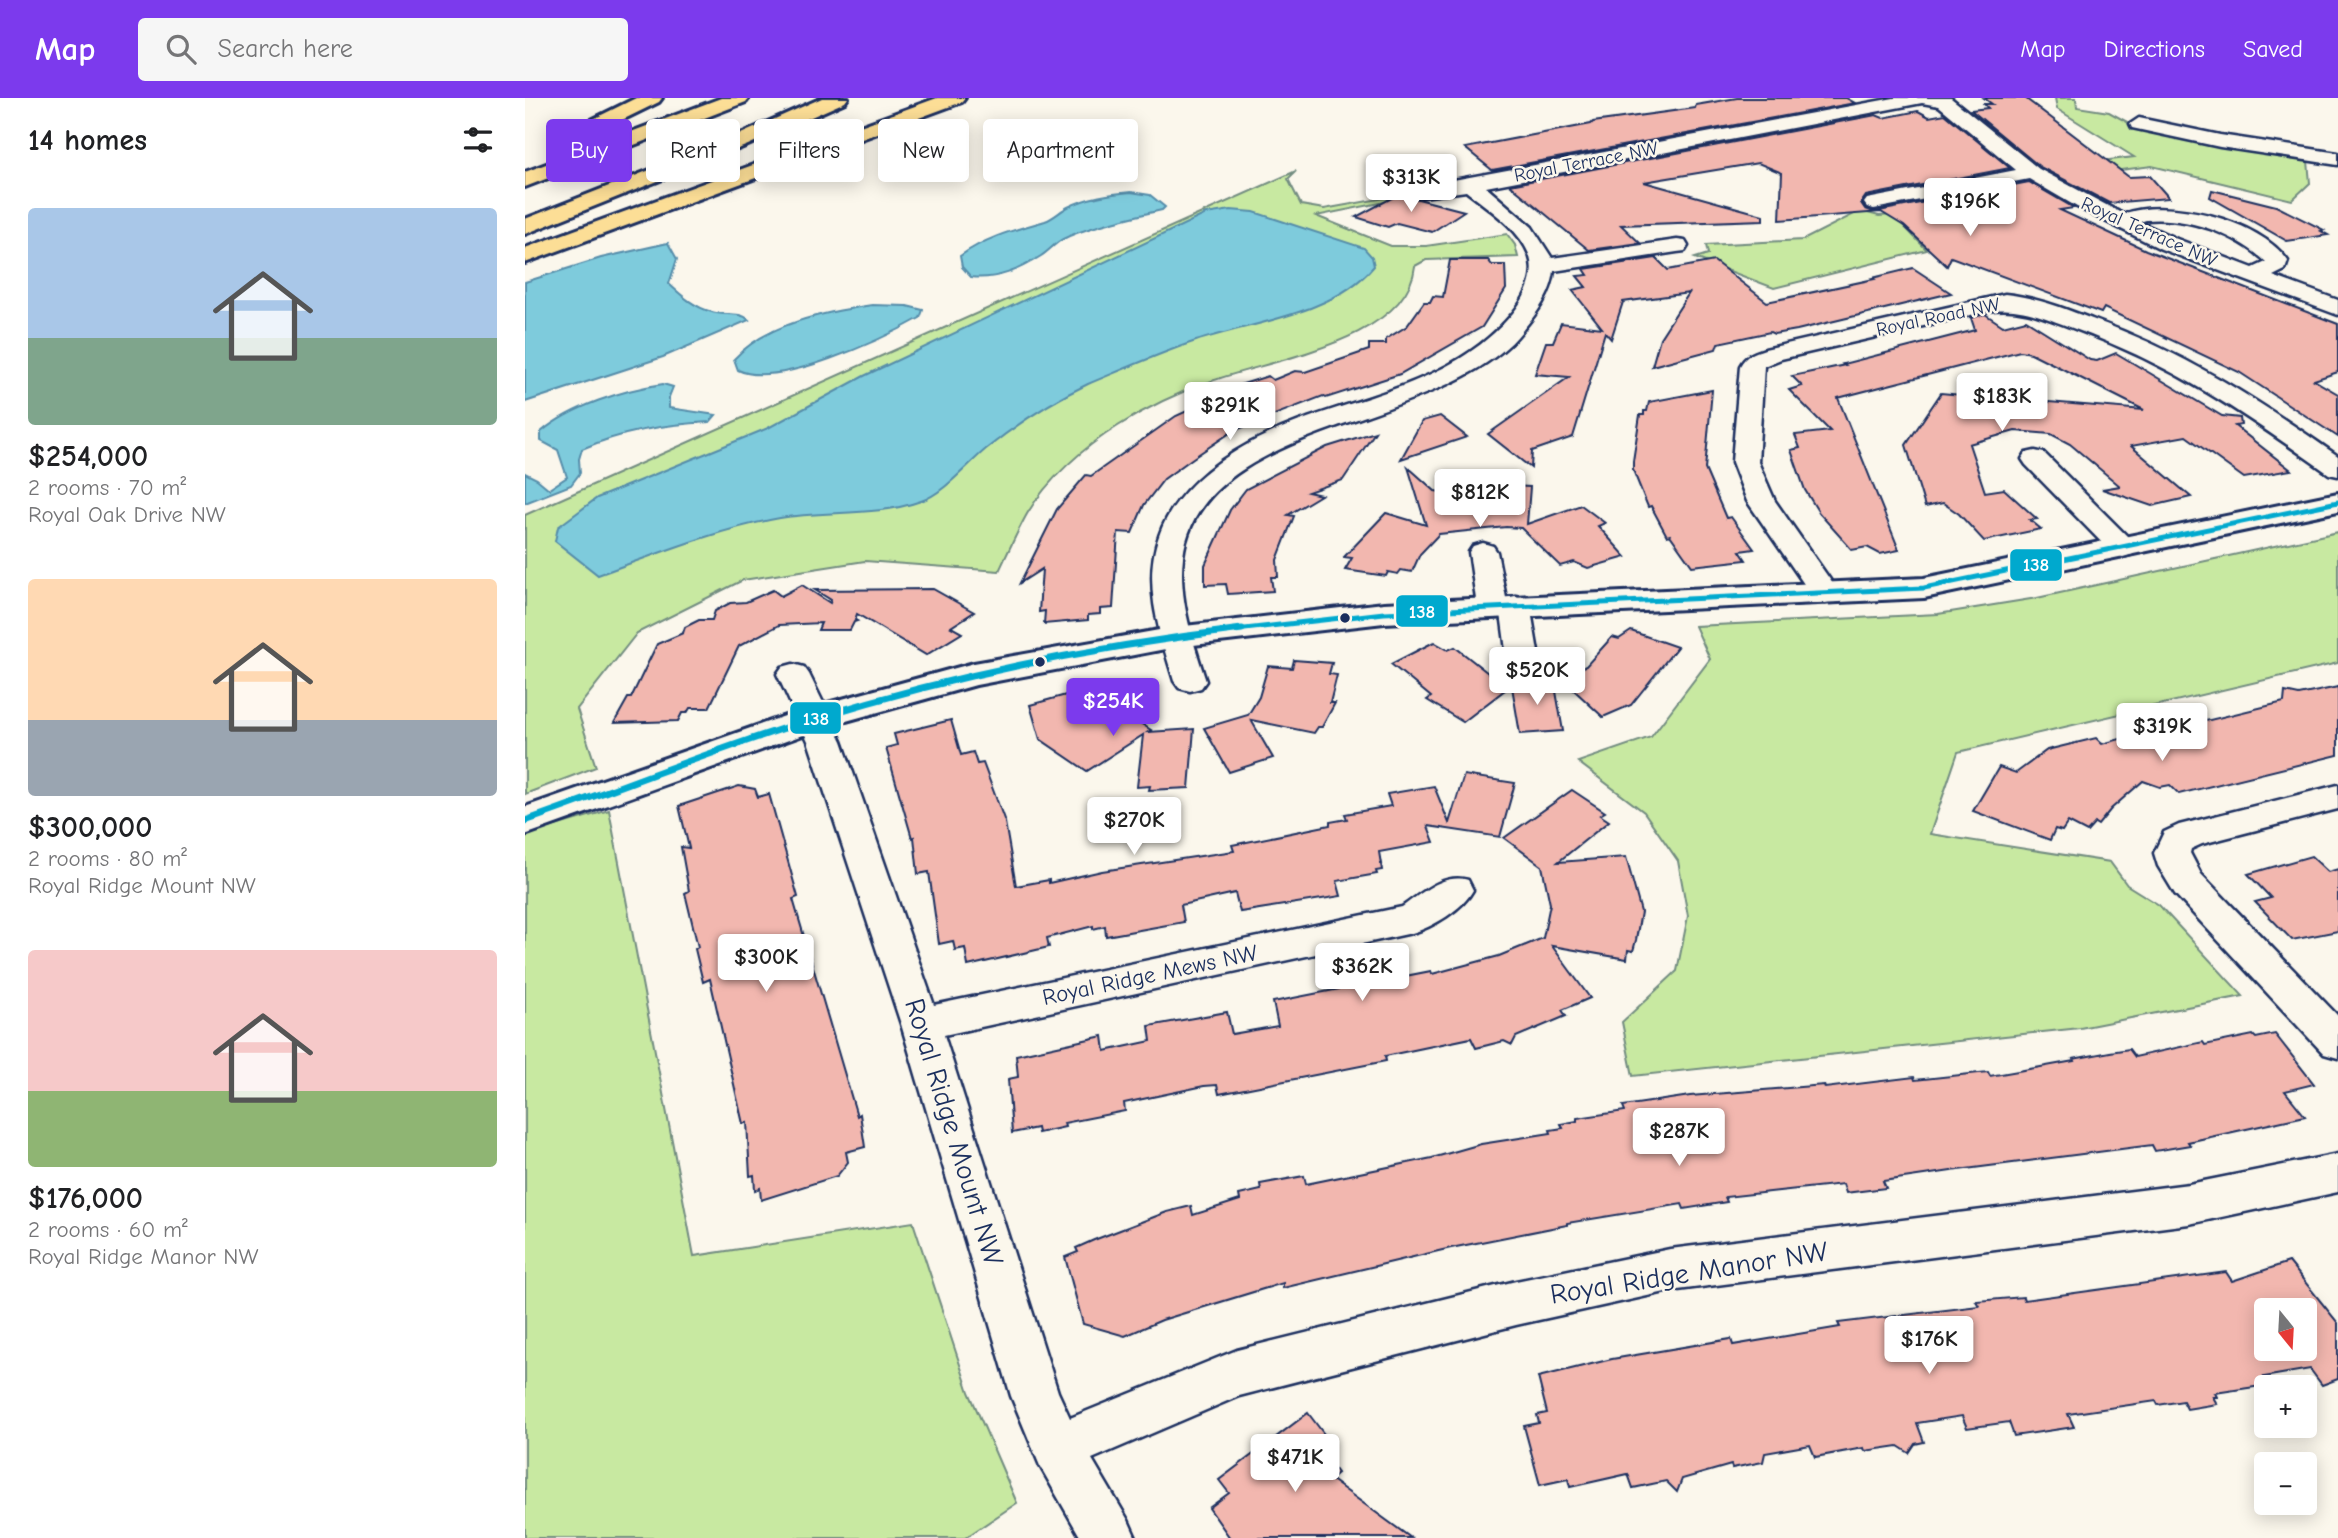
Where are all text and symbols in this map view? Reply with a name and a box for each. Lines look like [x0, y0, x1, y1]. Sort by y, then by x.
search box [138, 18, 628, 81]
text: Map [35, 30, 96, 68]
icon: search [162, 30, 200, 68]
text: Search here [218, 34, 353, 64]
text: Map [2020, 35, 2066, 63]
text: Directions [2104, 35, 2205, 63]
text: Saved [2243, 35, 2303, 63]
chip: Buy [546, 119, 632, 182]
chip: Rent [646, 119, 740, 182]
chip: Filters [754, 119, 864, 182]
chip: New [878, 119, 969, 182]
chip: Apartment [983, 119, 1138, 182]
icon: filters [459, 121, 497, 159]
text: 14 homes [28, 123, 147, 158]
street label: Royal Terrace NW [1512, 137, 1660, 187]
pin: $313K [1362, 155, 1460, 214]
text: $313K [1382, 163, 1440, 190]
pin: $196K [1921, 178, 2019, 238]
text: $196K [1940, 187, 2000, 214]
street label: Royal Terrace NW [2078, 192, 2221, 272]
icon: home [200, 253, 326, 379]
street label: Royal Road NW [1874, 293, 2002, 341]
pin: $183K [1953, 374, 2051, 433]
pin: $291K [1181, 382, 1279, 442]
text: $183K [1973, 382, 2031, 409]
text: $291K [1200, 391, 1260, 418]
text: $254,000 [28, 439, 148, 474]
pin: $812K [1431, 470, 1529, 529]
text: 2 rooms · 70 m² [28, 474, 186, 501]
text: $812K [1450, 478, 1510, 505]
text: Royal Oak Drive NW [28, 501, 226, 528]
line badge: 138 [2009, 548, 2063, 582]
text: 138 [2023, 554, 2049, 576]
line badge: 138 [1395, 594, 1449, 628]
text: 138 [1409, 601, 1435, 623]
unlabelled marker [1338, 611, 1352, 625]
icon: home [200, 624, 326, 750]
pin: $520K [1488, 648, 1586, 707]
unlabelled marker [1033, 655, 1047, 669]
text: $520K [1505, 656, 1569, 683]
pin: $254K [1064, 678, 1162, 738]
text: $254K [1082, 687, 1144, 714]
line badge: 138 [789, 701, 842, 735]
pin: $319K [2113, 704, 2211, 763]
text: 138 [803, 708, 829, 730]
text: $319K [2132, 712, 2192, 739]
pin: $270K [1085, 798, 1183, 857]
text: $270K [1103, 806, 1165, 833]
text: $300,000 [28, 810, 152, 845]
text: 2 rooms · 80 m² [28, 845, 187, 872]
text: Royal Ridge Mount NW [28, 872, 256, 899]
pin: $300K [717, 934, 815, 994]
street label: Royal Ridge Mews NW [1040, 939, 1260, 1011]
text: $300K [734, 943, 798, 970]
pin: $362K [1313, 944, 1411, 1003]
text: $362K [1331, 952, 1393, 979]
icon: home [200, 995, 326, 1121]
street label: Royal Ridge Mount NW [898, 995, 1010, 1270]
pin: $287K [1630, 1108, 1728, 1168]
text: $287K [1649, 1117, 1709, 1144]
text: $176,000 [28, 1181, 143, 1216]
text: 2 rooms · 60 m² [28, 1216, 188, 1243]
street label: Royal Ridge Manor NW [1548, 1235, 1831, 1311]
text: Royal Ridge Manor NW [28, 1243, 258, 1270]
north arrow [2254, 1298, 2317, 1362]
map controls [2254, 1298, 2317, 1515]
pin: $176K [1880, 1316, 1978, 1376]
text: $176K [1900, 1325, 1958, 1352]
button: + [2254, 1375, 2317, 1438]
pin: $471K [1246, 1434, 1344, 1494]
text: $471K [1267, 1443, 1323, 1470]
button: − [2254, 1452, 2317, 1515]

